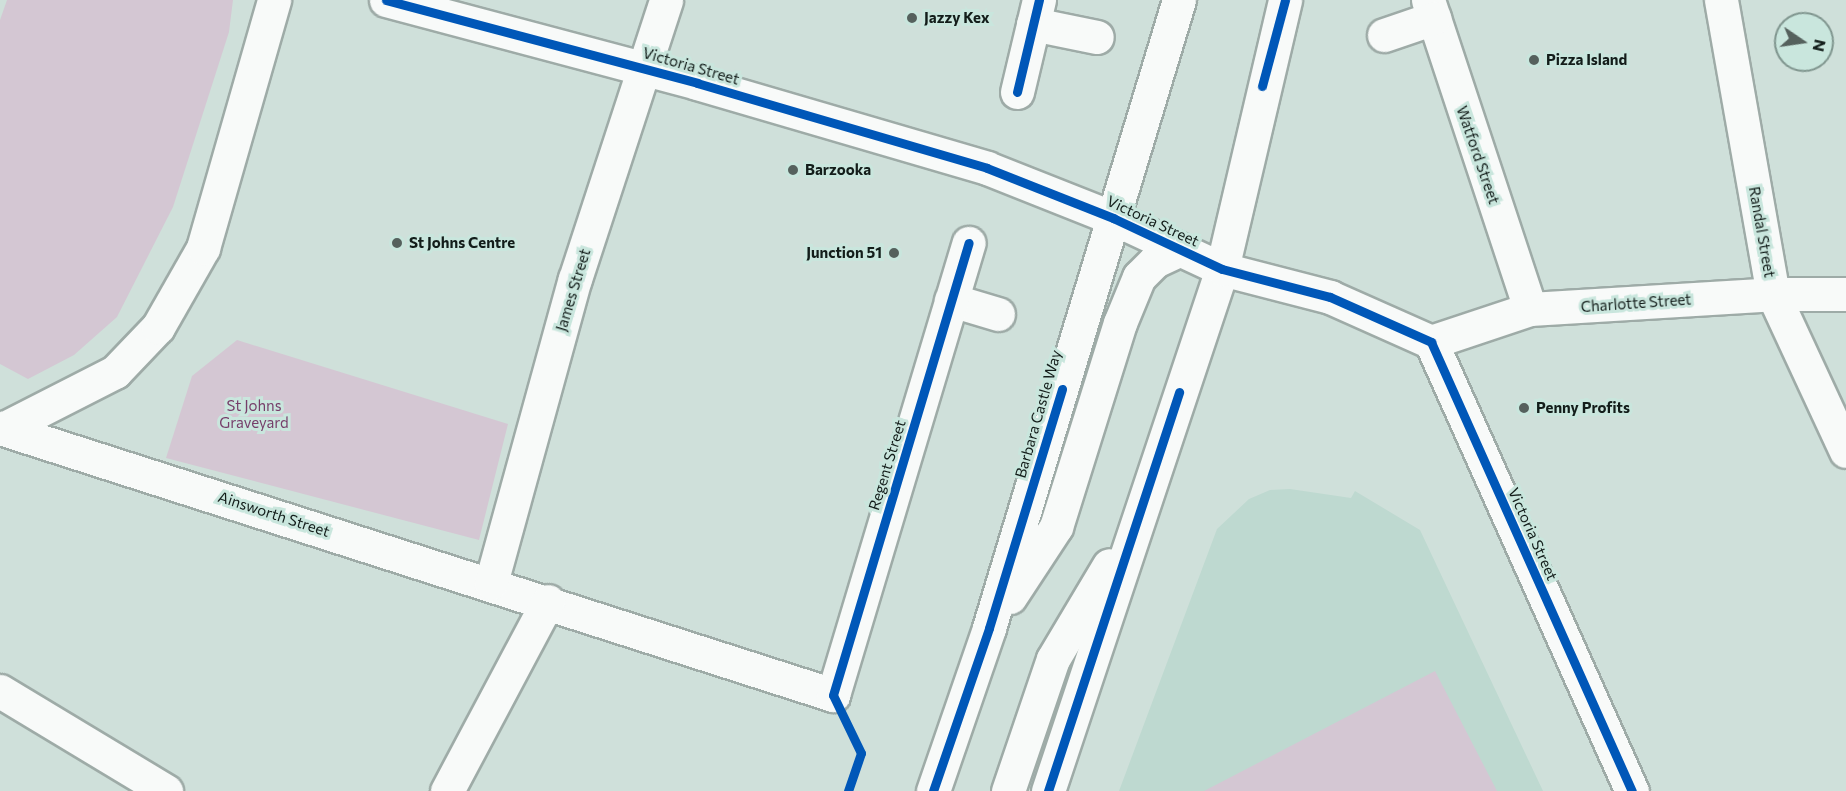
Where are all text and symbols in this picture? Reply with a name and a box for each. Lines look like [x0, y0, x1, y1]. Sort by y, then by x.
place label: Jazzy Kex [924, 9, 990, 27]
marker: Jazzy Kex [905, 11, 919, 25]
north arrow [1774, 12, 1834, 72]
text: N [1809, 38, 1831, 54]
street label: Victoria Street [641, 44, 741, 88]
place label: Pizza Island [1546, 51, 1627, 69]
marker: Pizza Island [1527, 53, 1541, 67]
street label: Watford Street [1453, 104, 1503, 206]
place label: Barzooka [805, 161, 871, 179]
marker: Barzooka [786, 163, 800, 177]
street label: Randal Street [1745, 185, 1779, 279]
street label: Victoria Street [1104, 192, 1202, 250]
place label: St Johns Centre [409, 234, 515, 252]
marker: St Johns Centre [390, 236, 404, 250]
place label: Junction 51 [806, 244, 882, 262]
marker: Junction 51 [887, 246, 901, 260]
street label: James Street [552, 247, 594, 333]
street label: Charlotte Street [1580, 290, 1692, 316]
street label: Barbara Castle Way [1011, 348, 1065, 480]
park label: St Johns Graveyard [219, 396, 289, 431]
place label: Penny Profits [1536, 399, 1630, 417]
marker: Penny Profits [1517, 401, 1531, 415]
street label: Regent Street [865, 418, 909, 512]
street label: Victoria Street [1505, 485, 1561, 583]
street label: Ainsworth Street [216, 487, 332, 541]

